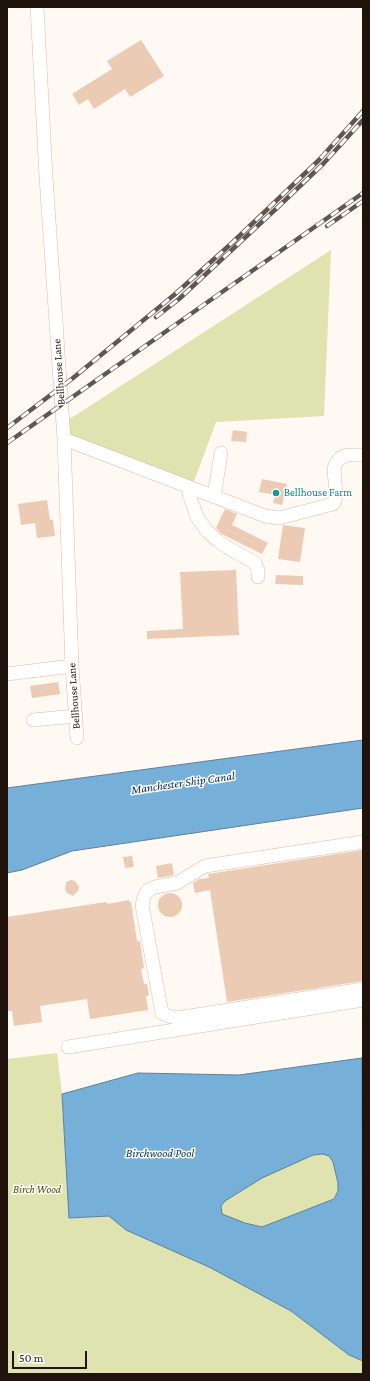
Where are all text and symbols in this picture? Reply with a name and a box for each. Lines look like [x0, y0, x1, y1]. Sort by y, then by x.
street label: Bellhouse Lane [50, 338, 68, 406]
place label: Bellhouse Farm [284, 486, 352, 500]
marker: Bellhouse Farm [271, 488, 281, 498]
street label: Bellhouse Lane [65, 662, 83, 730]
water label: Manchester Ship Canal [130, 769, 236, 797]
water label: Birchwood Pool [126, 1146, 194, 1160]
park label: Birch Wood [13, 1183, 61, 1197]
scale bar [14, 1343, 89, 1369]
text: 50 m [19, 1351, 43, 1365]

